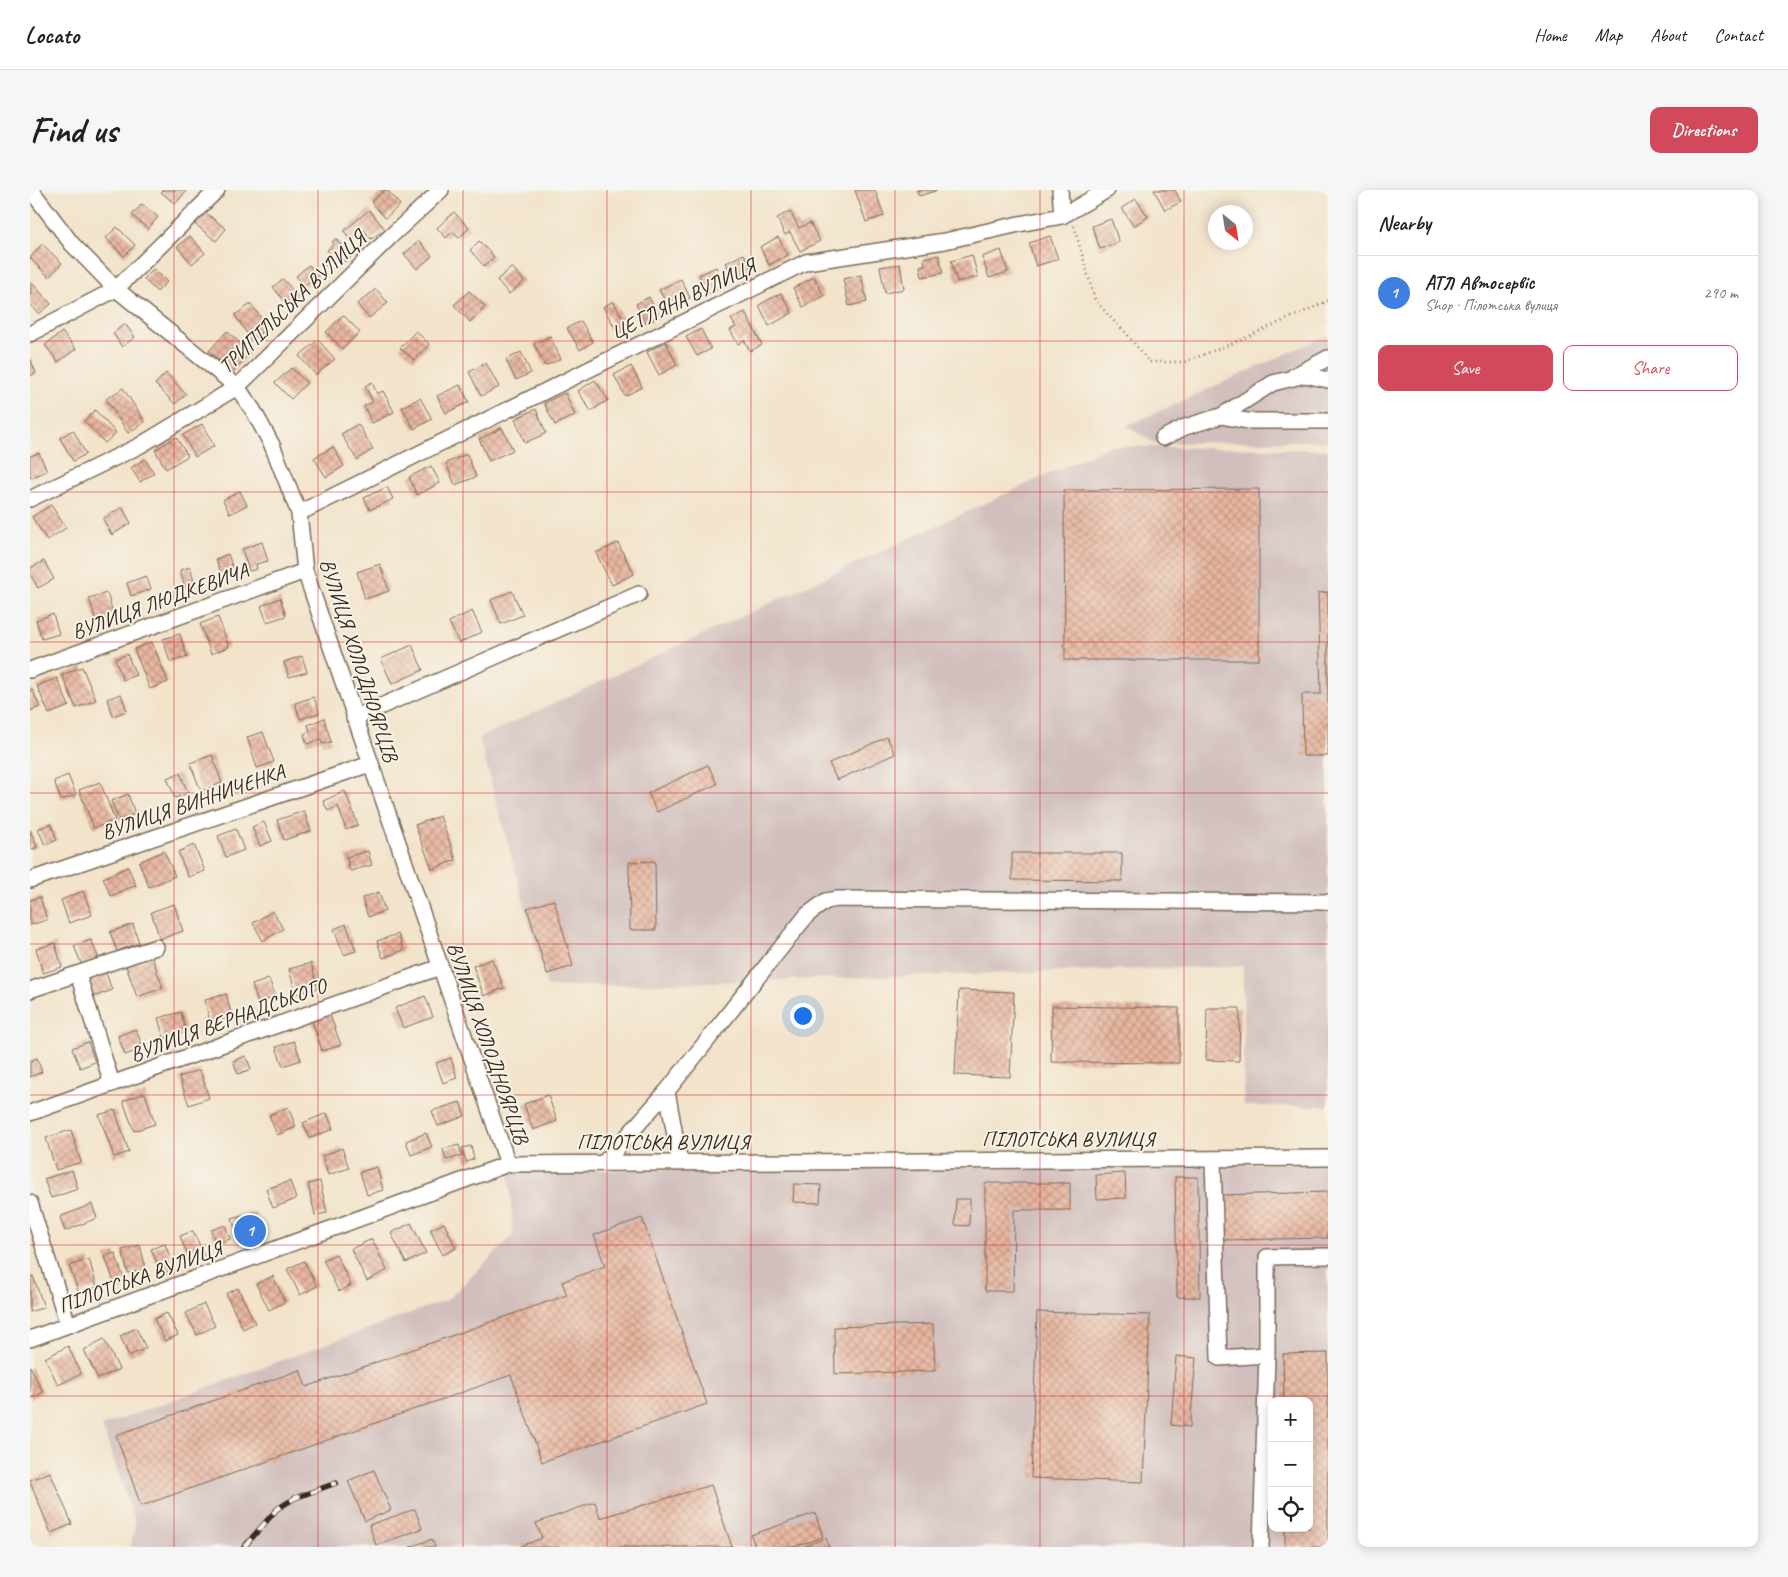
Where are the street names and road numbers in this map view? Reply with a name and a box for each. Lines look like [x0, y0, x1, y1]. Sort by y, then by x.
street label: ТРИПІЛЬСЬКА ВУЛИЦЯ [213, 223, 373, 379]
street label: ЦЕГЛЯНА ВУЛИЦЯ [606, 252, 762, 345]
street label: ВУЛИЦЯ ХОЛОДНОЯРЦІВ [314, 555, 405, 767]
street label: ВУЛИЦЯ ЛЮДКЕВИЧА [68, 556, 253, 645]
street label: ВУЛИЦЯ ВИННИЧЕНКА [98, 758, 289, 846]
street label: ВУЛИЦЯ ХОЛОДНОЯРЦІВ [441, 939, 535, 1149]
street label: ВУЛИЦЯ ВЕРНАДСЬКОГО [126, 972, 332, 1068]
street label: ПІЛОТСЬКА ВУЛИЦЯ [982, 1126, 1157, 1152]
street label: ПІЛОТСЬКА ВУЛИЦЯ [577, 1129, 752, 1155]
street label: ПІЛОТСЬКА ВУЛИЦЯ [55, 1234, 228, 1319]

